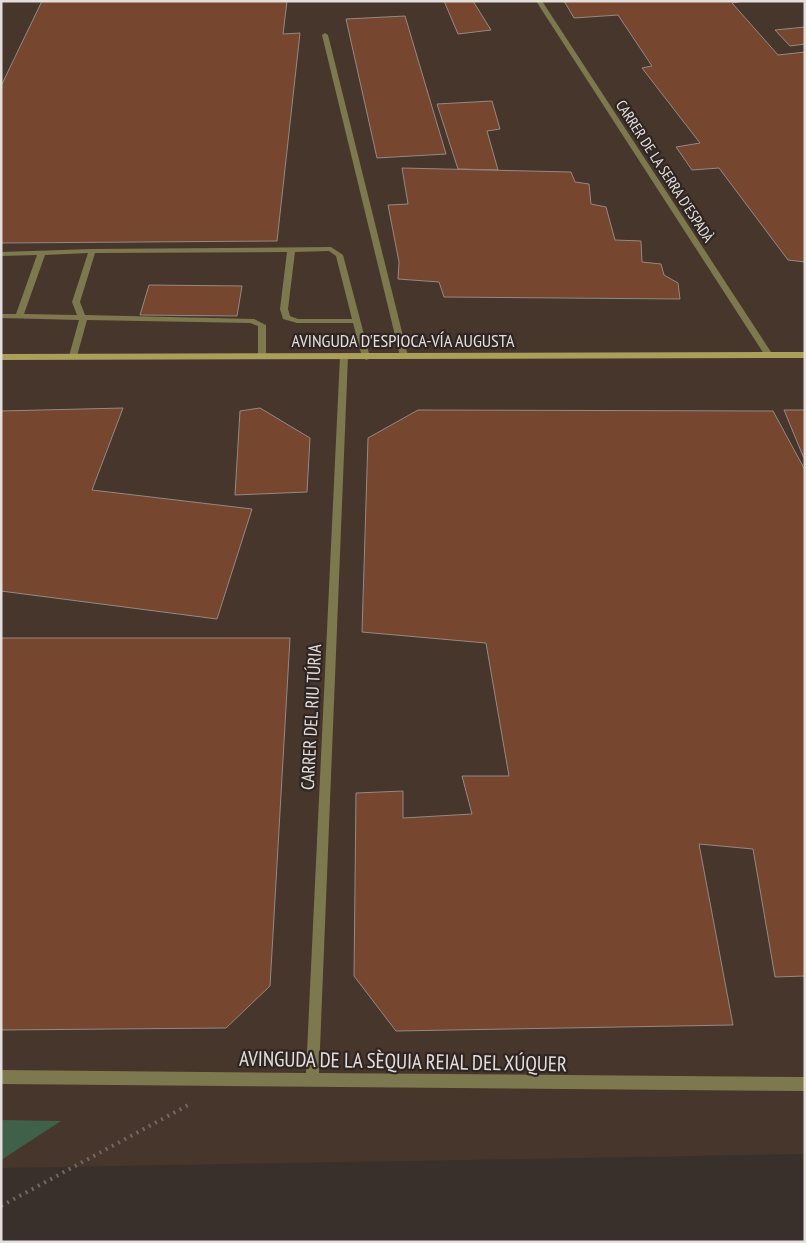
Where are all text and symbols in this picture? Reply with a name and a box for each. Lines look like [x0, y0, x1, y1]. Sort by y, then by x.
street label: CARRER DE LA SERRA D'ESPADÀ [612, 96, 719, 246]
street label: AVINGUDA D'ESPIOCA-VÍA AUGUSTA [292, 329, 515, 352]
street label: CARRER DEL RIU TÚRIA [296, 643, 326, 790]
street label: AVINGUDA DE LA SÈQUIA REIAL DEL XÚQUER [239, 1045, 567, 1077]

